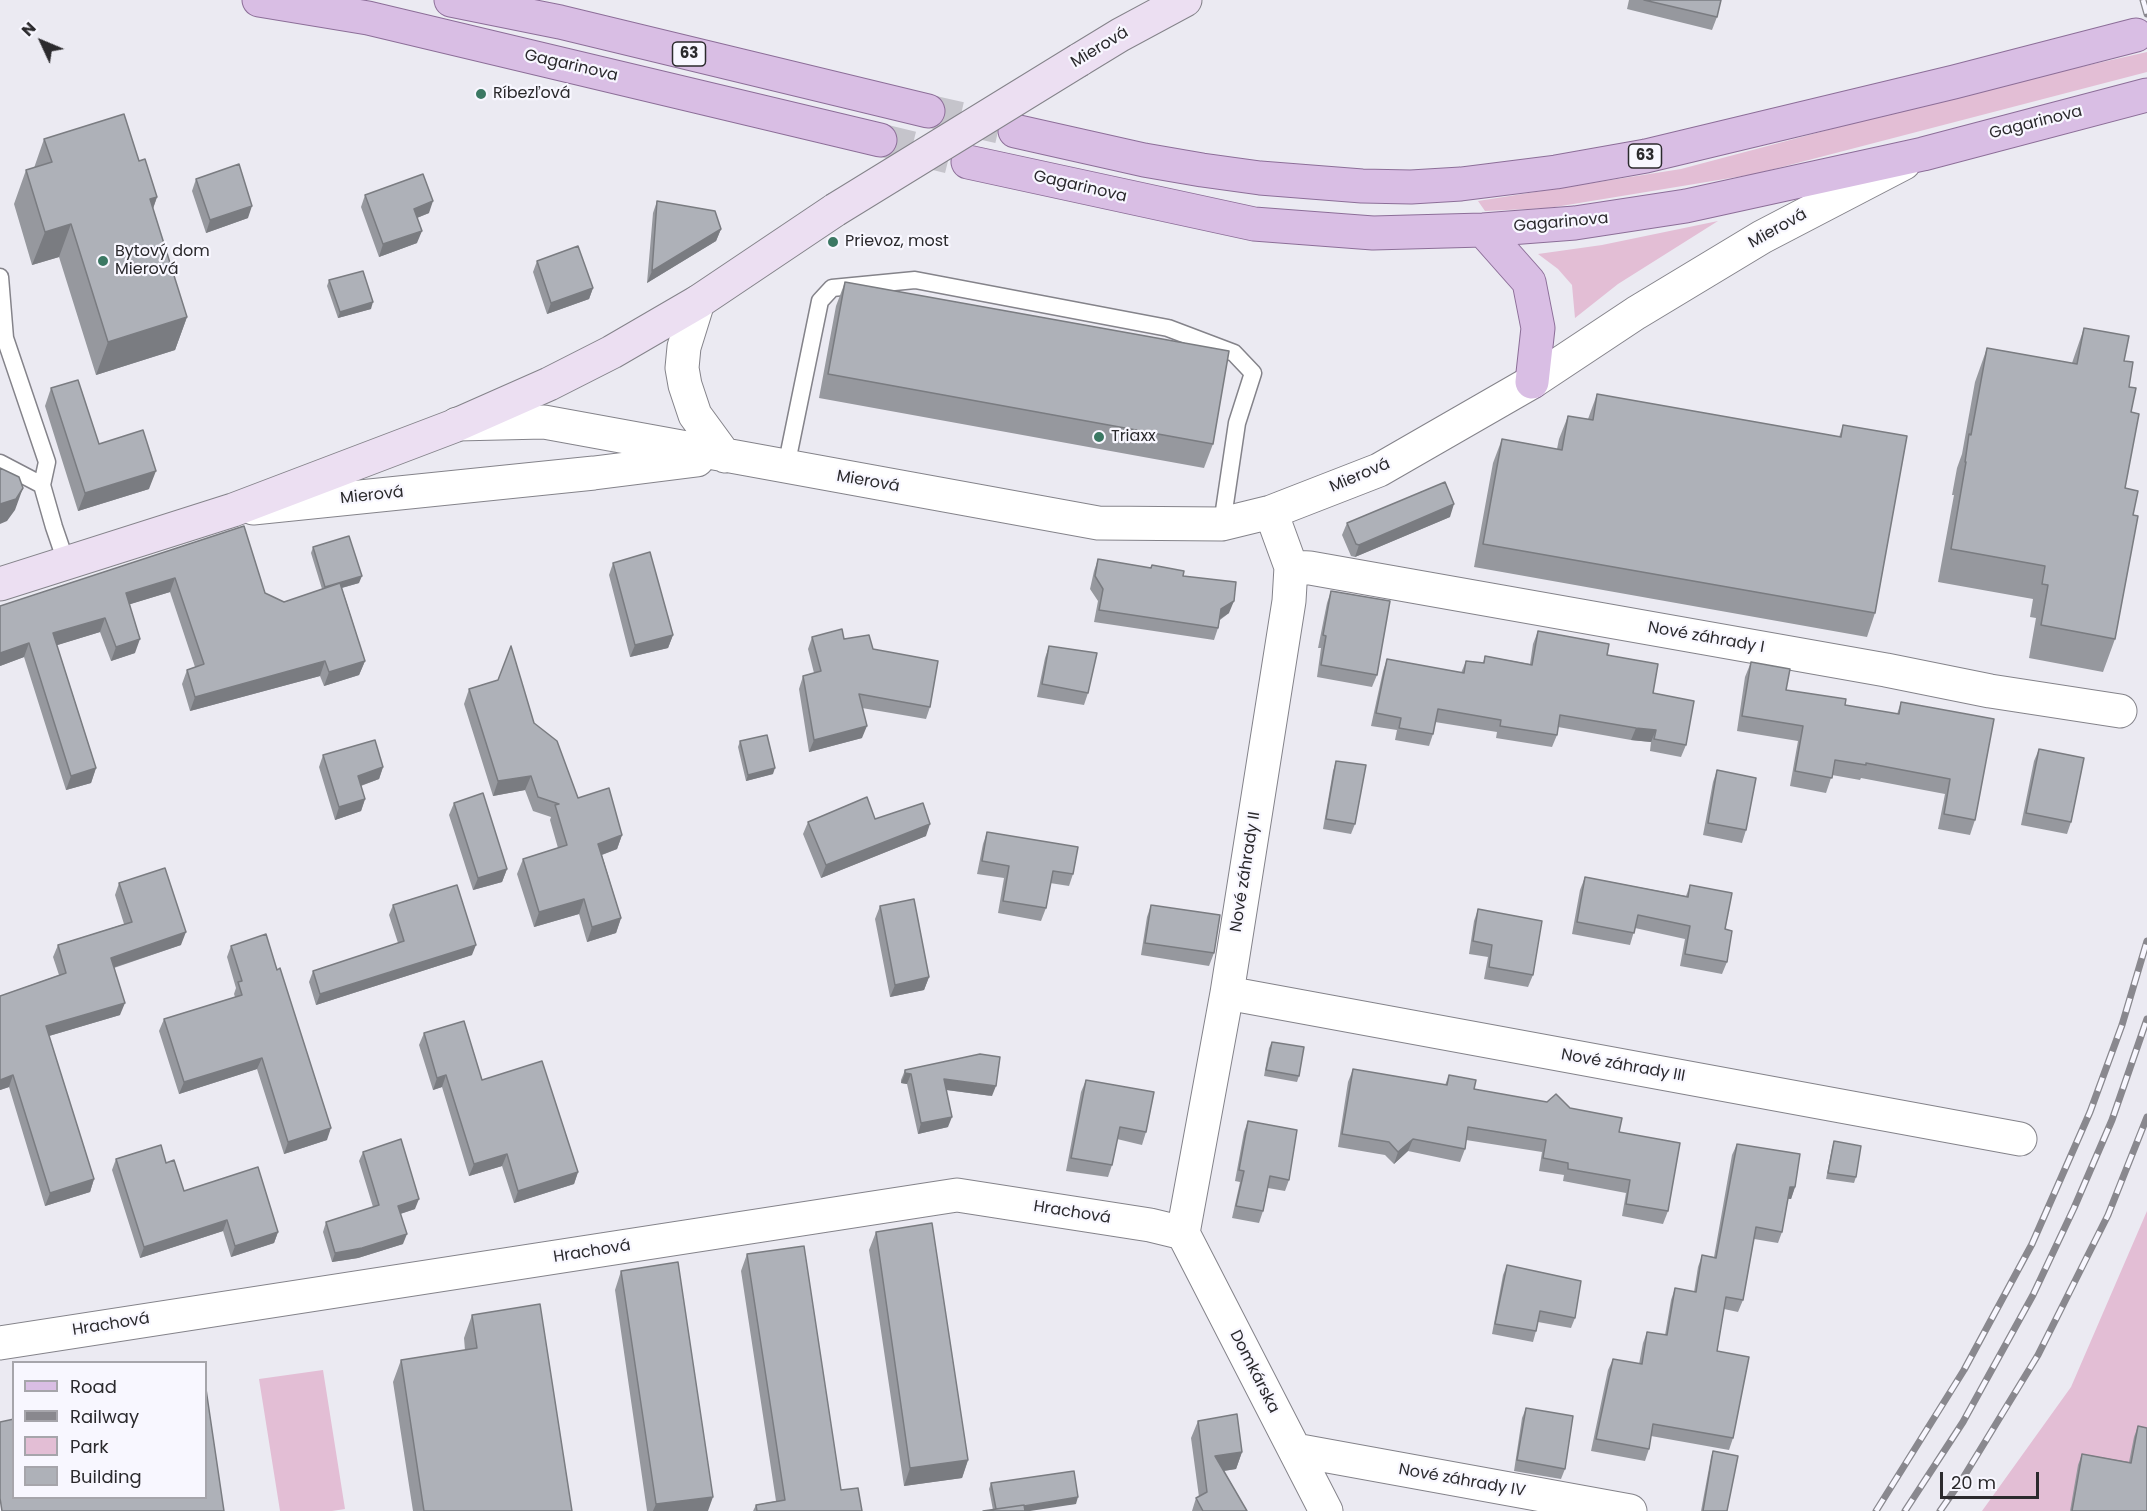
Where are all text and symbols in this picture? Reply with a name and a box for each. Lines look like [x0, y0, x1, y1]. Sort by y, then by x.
north arrow [12, 12, 72, 72]
text: N [16, 17, 41, 41]
street label: Mierová [1068, 23, 1132, 73]
road number: 63 [672, 42, 706, 66]
street label: Gagarinova [523, 46, 619, 86]
place label: Ríbezľová [493, 84, 571, 104]
marker: Ríbezľová [474, 87, 488, 101]
street label: Gagarinova [1988, 102, 2084, 144]
road number: 63 [1628, 144, 1662, 168]
street label: Gagarinova [1032, 167, 1128, 207]
street label: Mierová [1746, 205, 1810, 253]
street label: Gagarinova [1513, 209, 1609, 237]
place label: Prievoz, most [845, 232, 949, 252]
marker: Prievoz, most [826, 235, 840, 249]
place label: Bytový dom Mierová [115, 242, 210, 280]
marker: Bytový dom Mierová [96, 254, 110, 268]
place label: Triaxx [1111, 427, 1156, 447]
marker: Triaxx [1092, 430, 1106, 444]
street label: Mierová [1327, 455, 1393, 497]
street label: Mierová [835, 467, 901, 497]
street label: Mierová [339, 483, 405, 509]
street label: Nové záhrady I [1646, 618, 1766, 658]
street label: Nové záhrady II [1227, 810, 1265, 934]
street label: Nové záhrady III [1559, 1046, 1687, 1086]
street label: Hrachová [1032, 1197, 1112, 1229]
street label: Hrachová [552, 1236, 632, 1268]
street label: Hrachová [71, 1309, 151, 1341]
street label: Domkárska [1225, 1327, 1283, 1417]
legend [12, 1361, 207, 1499]
text: Road [70, 1374, 117, 1399]
text: Railway [70, 1404, 139, 1429]
text: Park [70, 1434, 109, 1459]
street label: Nové záhrady IV [1397, 1460, 1527, 1502]
scale bar [1943, 1460, 2042, 1498]
text: Building [70, 1464, 142, 1489]
text: 20 m [1951, 1470, 1996, 1495]

